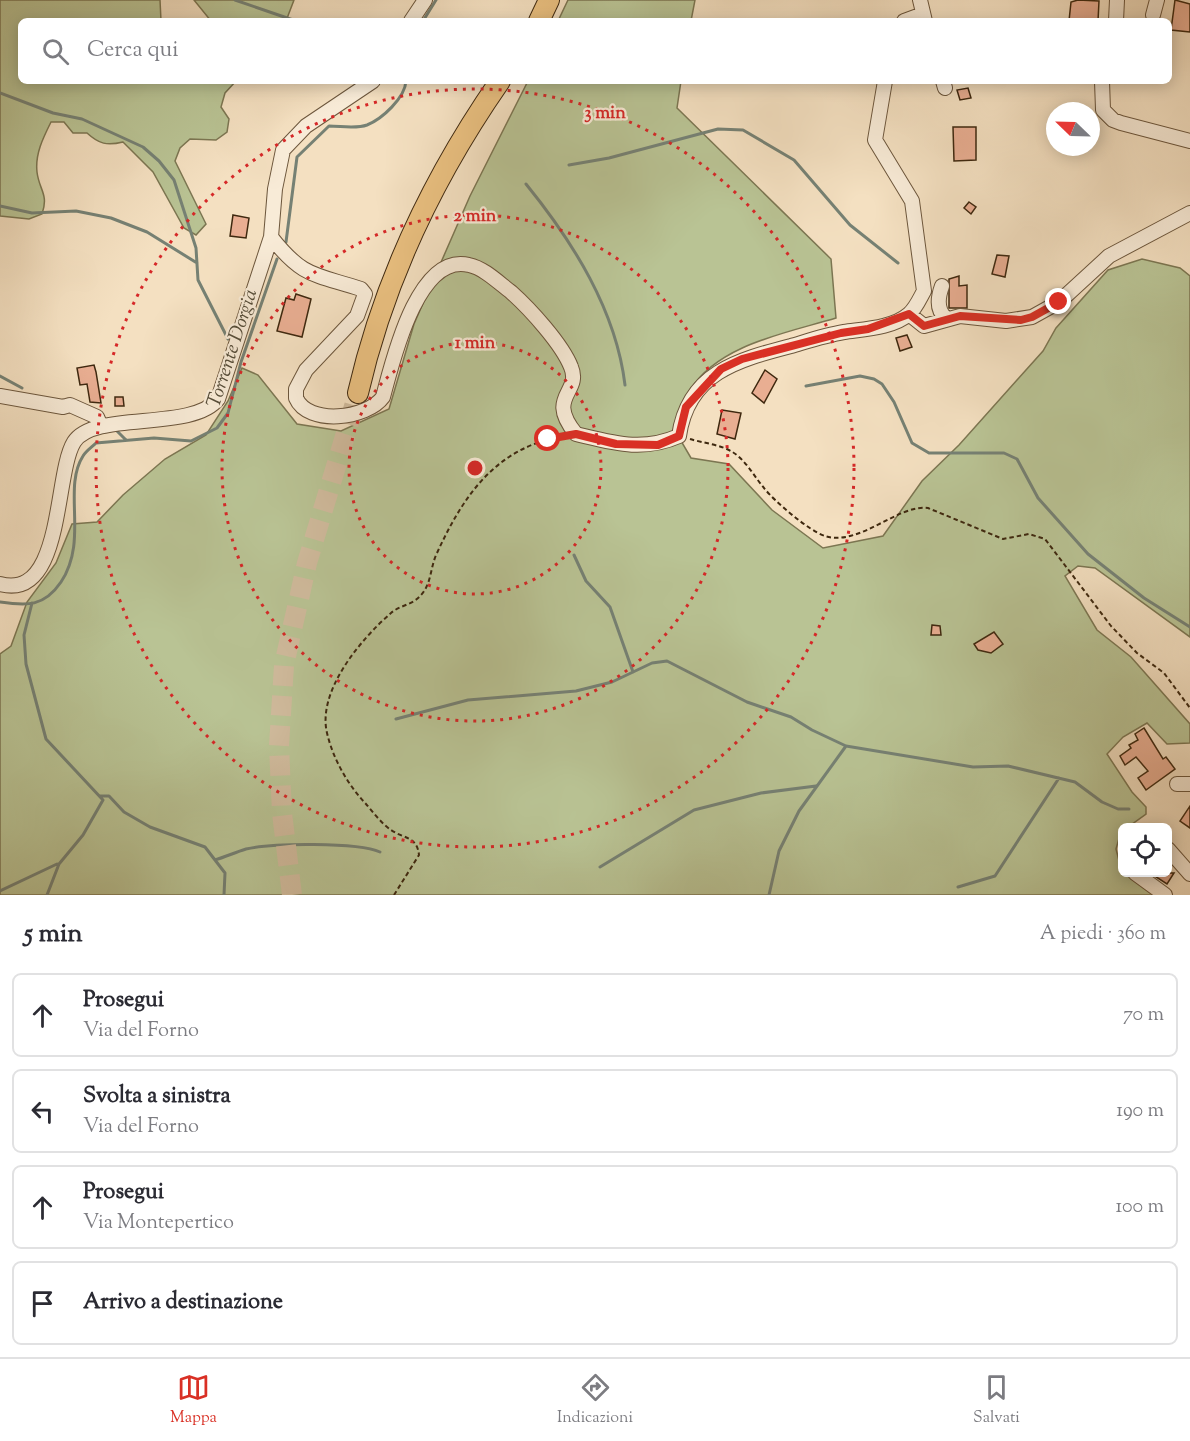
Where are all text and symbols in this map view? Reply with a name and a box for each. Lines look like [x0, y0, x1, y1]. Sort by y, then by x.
search box [18, 18, 1172, 84]
icon: search [39, 35, 72, 68]
text: Cerca qui [87, 35, 178, 67]
text: 3 min [584, 101, 626, 127]
north arrow [1046, 102, 1100, 156]
text: 2 min [454, 204, 497, 230]
water label: Torrente Dorgia [201, 286, 266, 412]
route end [1045, 288, 1071, 314]
text: 1 min [455, 331, 496, 357]
route start [534, 425, 560, 451]
centre of rings [465, 458, 485, 478]
map controls [1118, 823, 1172, 877]
button: locate [1118, 823, 1172, 877]
text: 5 min [24, 916, 83, 953]
text: A piedi · 360 m [1040, 920, 1166, 949]
text: Prosegui [83, 985, 164, 1017]
icon: ahead [26, 999, 59, 1032]
text: 70 m [1123, 1001, 1164, 1030]
text: Via del Forno [83, 1017, 199, 1046]
text: Svolta a sinistra [83, 1081, 231, 1113]
icon: left [26, 1095, 59, 1128]
text: 190 m [1116, 1097, 1164, 1126]
text: Via del Forno [83, 1113, 199, 1142]
text: Prosegui [83, 1177, 164, 1209]
icon: ahead [26, 1191, 59, 1224]
text: 100 m [1115, 1193, 1164, 1222]
text: Via Montepertico [83, 1209, 234, 1238]
icon: arrive [26, 1287, 59, 1320]
text: Arrivo a destinazione [83, 1287, 283, 1319]
tab: Mappa [170, 1371, 217, 1430]
tab: Indicazioni [557, 1371, 633, 1430]
tab: Salvati [973, 1371, 1020, 1430]

